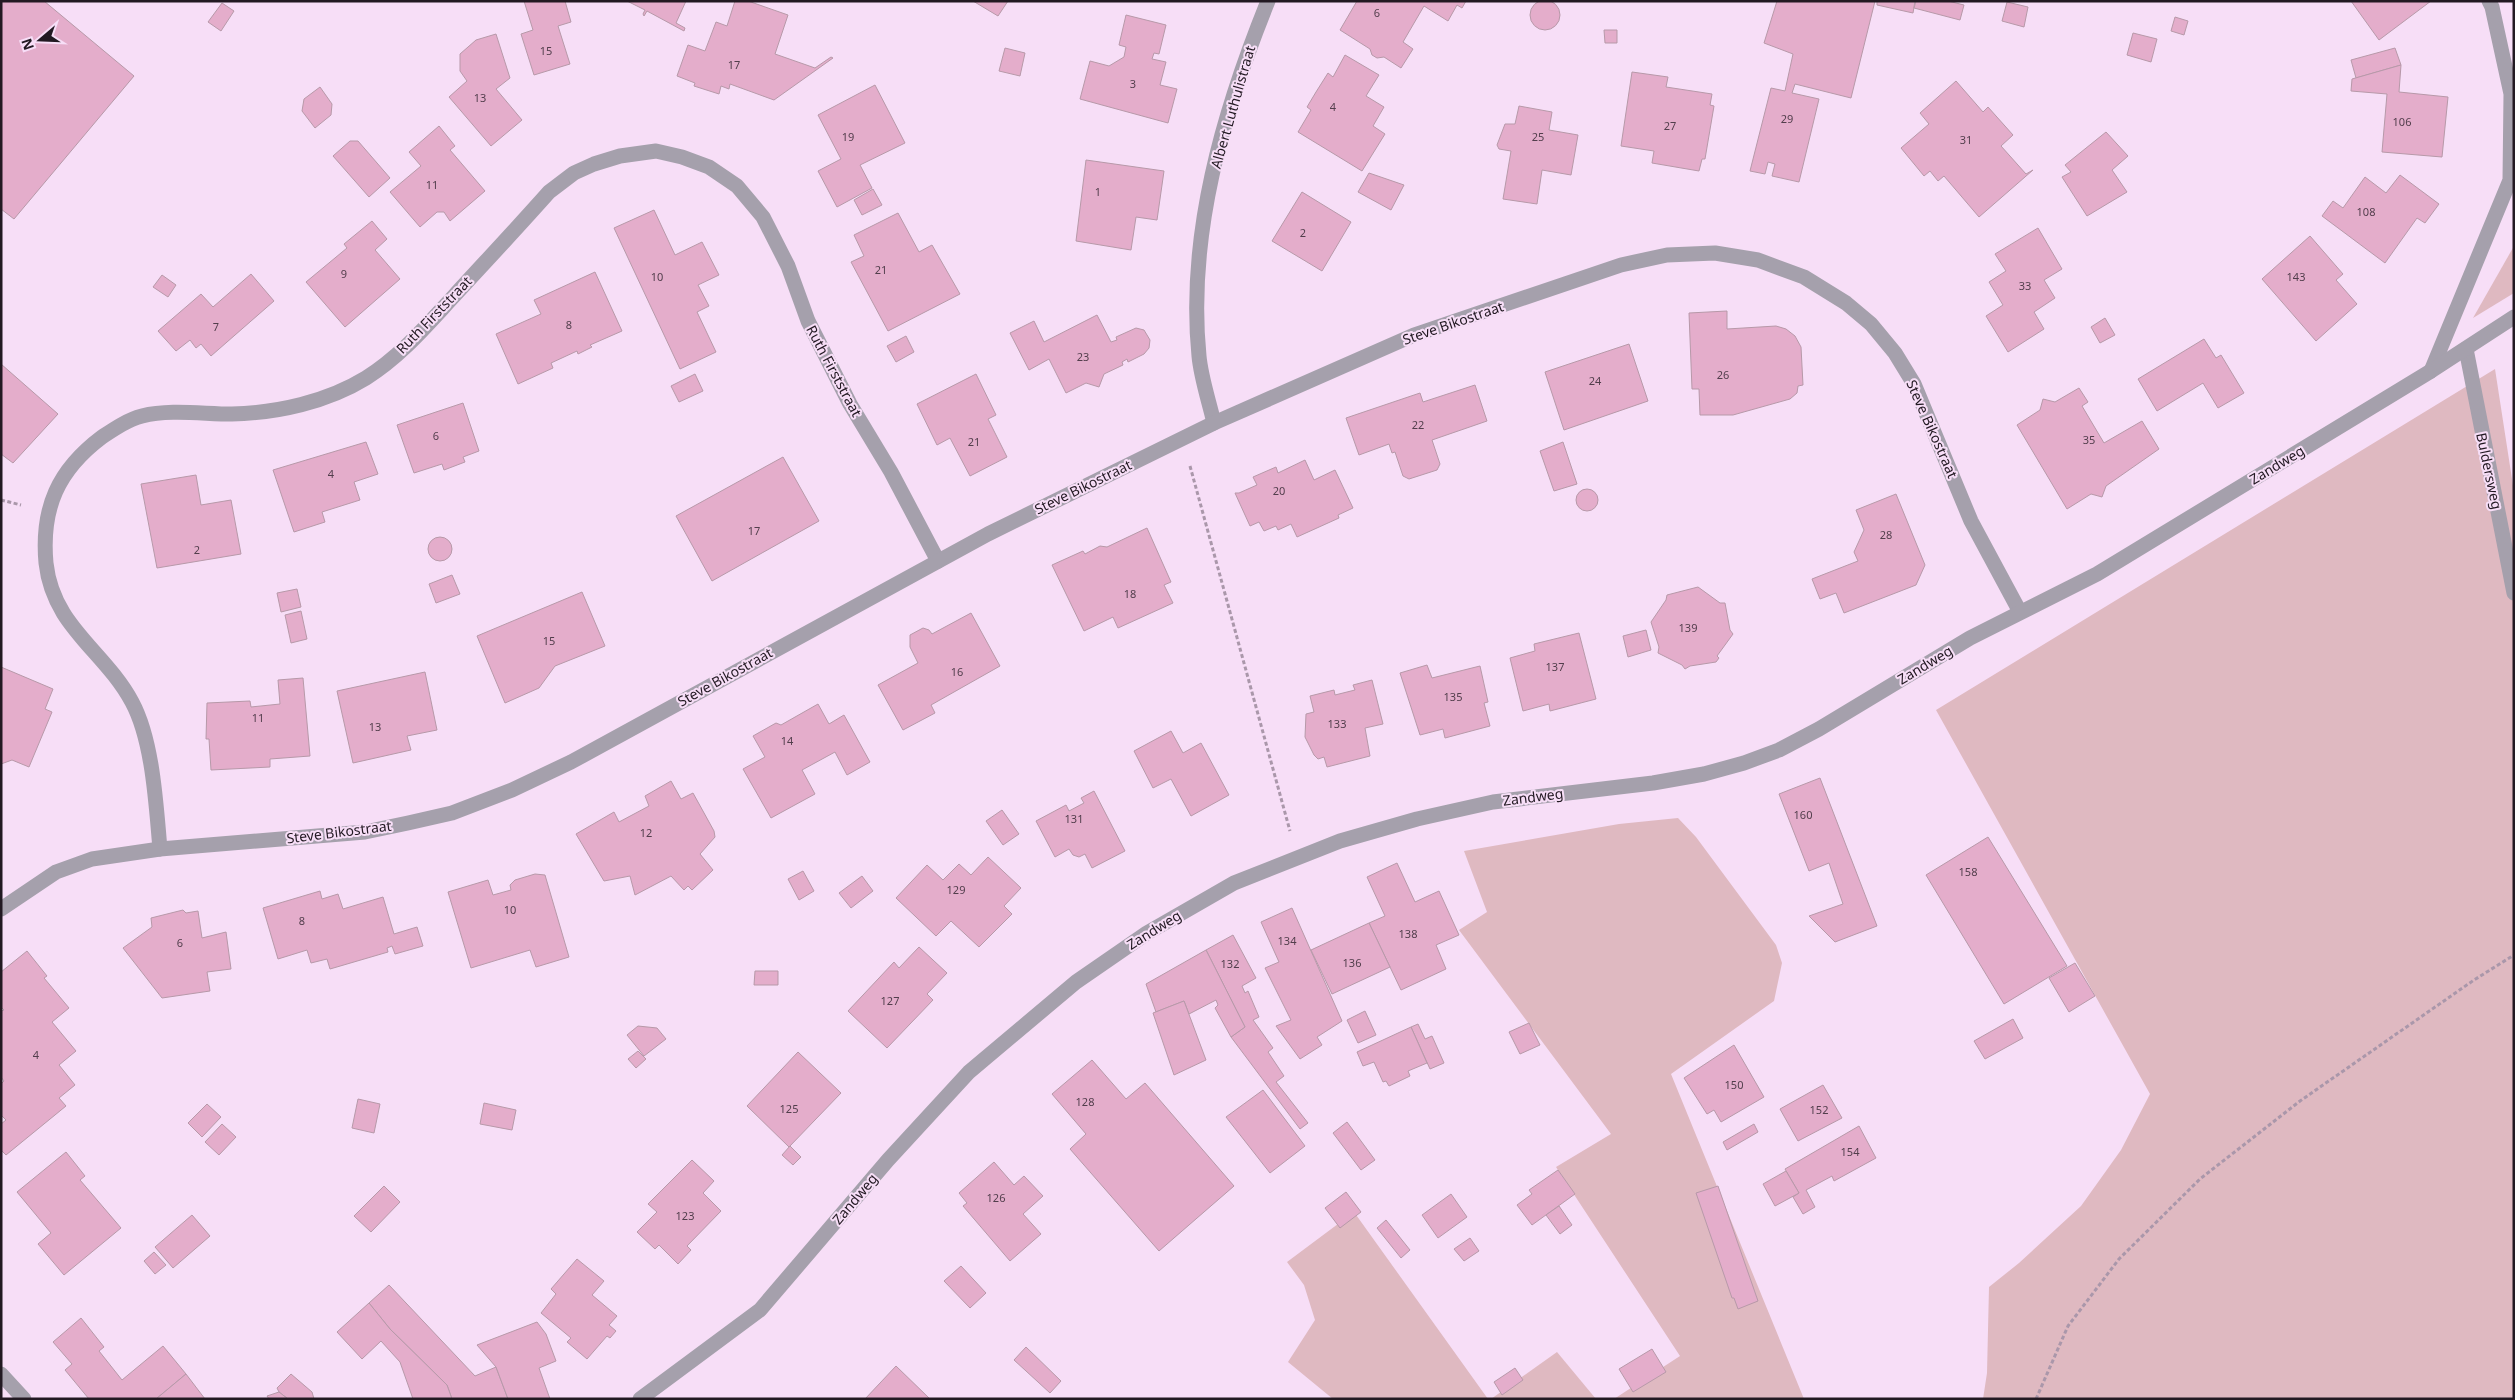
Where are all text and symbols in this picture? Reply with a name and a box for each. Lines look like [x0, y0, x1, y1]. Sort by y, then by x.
house number: 6 [1374, 5, 1380, 20]
north arrow [15, 15, 65, 65]
text: N [16, 36, 38, 53]
house number: 15 [540, 43, 552, 58]
street label: Albert Luthulistraat [1206, 43, 1259, 171]
house number: 17 [728, 57, 740, 72]
house number: 3 [1130, 76, 1136, 91]
house number: 13 [474, 90, 486, 105]
house number: 4 [1330, 99, 1337, 114]
house number: 29 [1781, 111, 1793, 126]
house number: 106 [2393, 114, 2411, 129]
house number: 27 [1664, 118, 1676, 133]
house number: 19 [842, 129, 854, 144]
house number: 25 [1532, 129, 1544, 144]
house number: 31 [1960, 132, 1972, 147]
house number: 11 [426, 177, 438, 192]
house number: 1 [1095, 184, 1101, 199]
house number: 108 [2357, 204, 2375, 219]
house number: 2 [1300, 225, 1306, 240]
house number: 21 [875, 262, 887, 277]
house number: 9 [341, 266, 347, 281]
house number: 10 [651, 269, 663, 284]
house number: 143 [2287, 269, 2305, 284]
street label: Ruth Firststraat [392, 272, 476, 358]
house number: 33 [2019, 278, 2031, 293]
street label: Steve Bikostraat [1400, 296, 1506, 349]
house number: 8 [566, 317, 572, 332]
house number: 7 [213, 319, 219, 334]
street label: Ruth Firststraat [802, 322, 867, 420]
house number: 23 [1077, 349, 1089, 364]
house number: 26 [1717, 367, 1729, 382]
house number: 24 [1589, 373, 1602, 388]
street label: Steve Bikostraat [1902, 377, 1963, 481]
house number: 22 [1412, 417, 1424, 432]
house number: 6 [433, 428, 439, 443]
street label: Buldersweg [2472, 431, 2507, 511]
house number: 35 [2083, 432, 2095, 447]
house number: 21 [968, 434, 980, 449]
street label: Zandweg [2246, 441, 2308, 488]
street label: Steve Bikostraat [1031, 455, 1134, 518]
house number: 4 [328, 466, 335, 481]
house number: 20 [1273, 483, 1285, 498]
house number: 17 [748, 523, 760, 538]
house number: 28 [1880, 527, 1892, 542]
house number: 2 [194, 542, 200, 557]
house number: 18 [1124, 586, 1136, 601]
house number: 139 [1679, 620, 1697, 635]
house number: 15 [543, 633, 555, 648]
street label: Zandweg [1894, 641, 1956, 688]
street label: Steve Bikostraat [674, 643, 776, 710]
house number: 137 [1546, 659, 1564, 674]
house number: 16 [951, 664, 963, 679]
house number: 135 [1444, 689, 1462, 704]
house number: 11 [252, 710, 264, 725]
house number: 133 [1328, 716, 1346, 731]
house number: 13 [369, 719, 381, 734]
house number: 14 [781, 733, 794, 748]
street label: Zandweg [1502, 783, 1564, 810]
house number: 160 [1794, 807, 1812, 822]
house number: 131 [1065, 811, 1083, 826]
street label: Steve Bikostraat [285, 816, 393, 847]
house number: 12 [640, 825, 652, 840]
house number: 158 [1959, 864, 1977, 879]
house number: 129 [947, 882, 965, 897]
house number: 10 [504, 902, 516, 917]
street label: Zandweg [1123, 905, 1184, 954]
house number: 8 [299, 913, 305, 928]
house number: 138 [1399, 926, 1417, 941]
house number: 134 [1278, 933, 1297, 948]
house number: 6 [177, 935, 183, 950]
house number: 136 [1343, 955, 1361, 970]
house number: 132 [1221, 956, 1239, 971]
house number: 127 [881, 993, 899, 1008]
house number: 4 [33, 1047, 40, 1062]
house number: 150 [1725, 1077, 1743, 1092]
house number: 128 [1076, 1094, 1094, 1109]
house number: 125 [780, 1101, 798, 1116]
house number: 152 [1810, 1102, 1828, 1117]
house number: 154 [1841, 1144, 1860, 1159]
street label: Zandweg [828, 1169, 881, 1228]
house number: 126 [987, 1190, 1005, 1205]
house number: 123 [676, 1208, 694, 1223]

